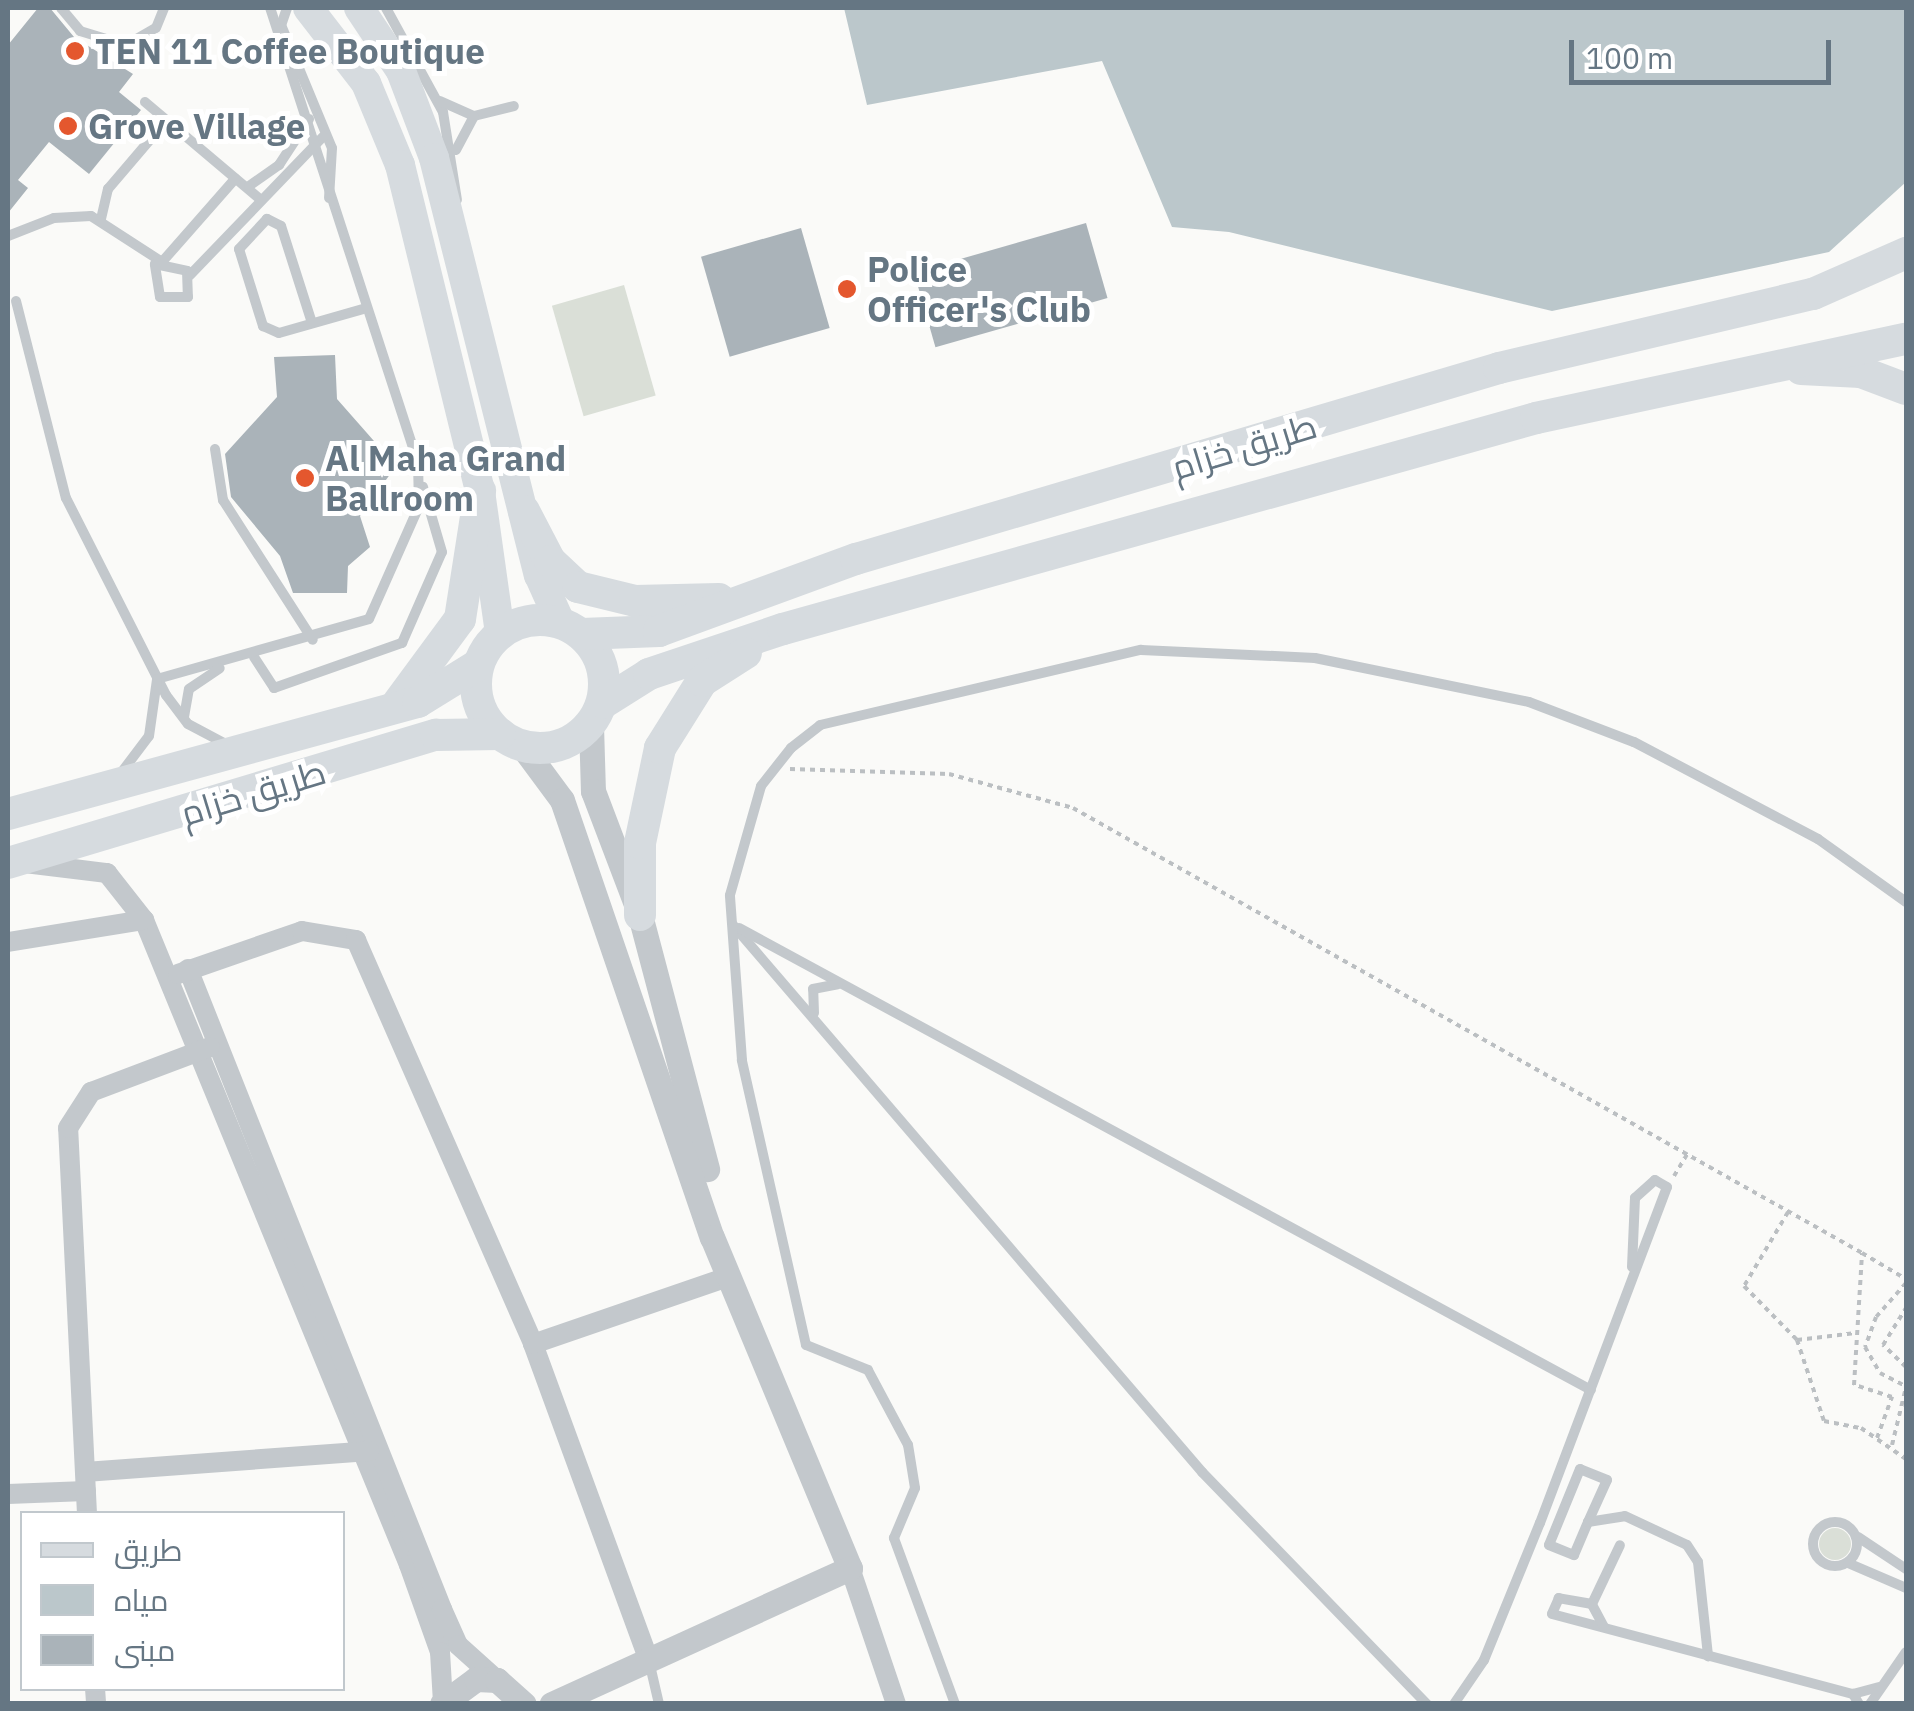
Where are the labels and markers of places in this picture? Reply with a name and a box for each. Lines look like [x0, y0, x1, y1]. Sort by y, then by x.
place label: TEN 11 Coffee Boutique [95, 30, 485, 72]
marker: TEN 11 Coffee Boutique [64, 40, 86, 62]
place label: Grove Village [88, 105, 305, 147]
marker: Grove Village [57, 115, 79, 137]
place label: Police Officer's Club [867, 248, 1091, 330]
marker: Police Officer's Club [836, 278, 858, 300]
place label: Al Maha Grand Ballroom [325, 437, 566, 519]
marker: Al Maha Grand Ballroom [294, 467, 316, 489]

